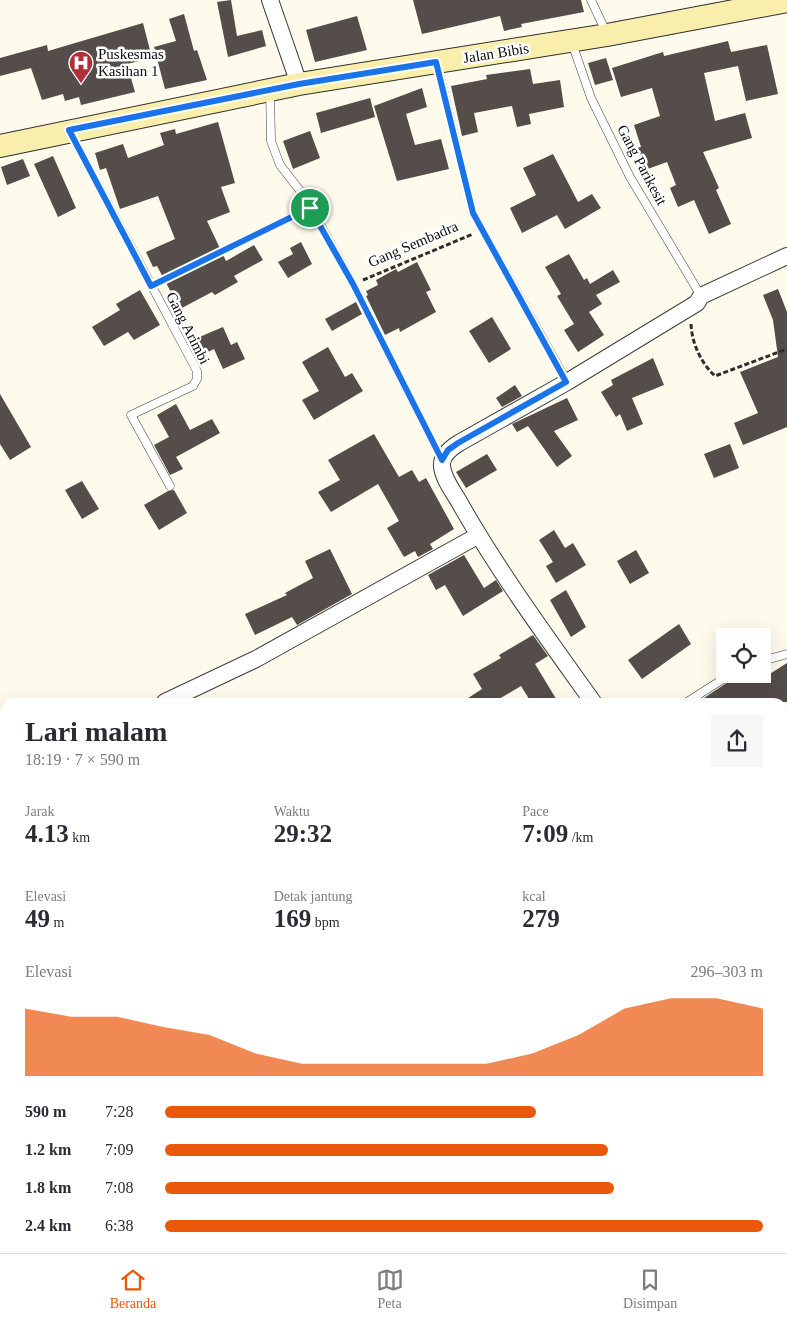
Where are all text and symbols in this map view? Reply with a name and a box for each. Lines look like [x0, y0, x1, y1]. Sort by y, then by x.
street label: Jalan Bibis [462, 40, 530, 66]
place label: Puskesmas Kasihan 1 [98, 46, 164, 79]
hospital icon: Puskesmas Kasihan 1 [68, 50, 94, 84]
street label: Gang Parikesit [614, 122, 670, 209]
pin [289, 187, 331, 229]
icon: arrive [296, 194, 324, 222]
street label: Gang Sembadra [366, 218, 461, 270]
street label: Gang Arimbi [163, 289, 213, 367]
map controls [716, 628, 771, 683]
button: locate [716, 628, 771, 683]
button: share [711, 715, 763, 767]
text: Lari malam [25, 716, 167, 747]
text: 18:19 · 7 × 590 m [25, 751, 140, 768]
text: Jarak [25, 804, 55, 819]
text: Waktu [274, 804, 310, 819]
text: Pace [522, 804, 549, 819]
text: 4.13 [25, 820, 69, 847]
text: 29:32 [274, 820, 332, 847]
text: 7:09 [522, 820, 568, 847]
text: km [69, 830, 90, 845]
text: /km [568, 830, 593, 845]
text: Elevasi [25, 889, 66, 904]
text: Detak jantung [274, 889, 353, 904]
text: kcal [522, 889, 546, 904]
text: 49 [25, 905, 50, 932]
text: 169 [274, 905, 311, 932]
text: 279 [522, 905, 560, 932]
text: m [50, 915, 64, 930]
text: bpm [311, 915, 340, 930]
text: Elevasi [25, 963, 72, 980]
text: 296–303 m [691, 963, 763, 980]
text: 590 m [25, 1103, 66, 1120]
text: 7:28 [105, 1103, 133, 1120]
text: 1.2 km [25, 1141, 71, 1158]
text: 7:09 [105, 1141, 133, 1158]
text: 1.8 km [25, 1179, 71, 1196]
text: 7:08 [105, 1179, 133, 1196]
text: 2.4 km [25, 1217, 71, 1234]
text: 6:38 [105, 1217, 133, 1234]
tab: Beranda [110, 1266, 156, 1312]
tab: Peta [376, 1266, 404, 1312]
tab: Disimpan [623, 1266, 677, 1312]

